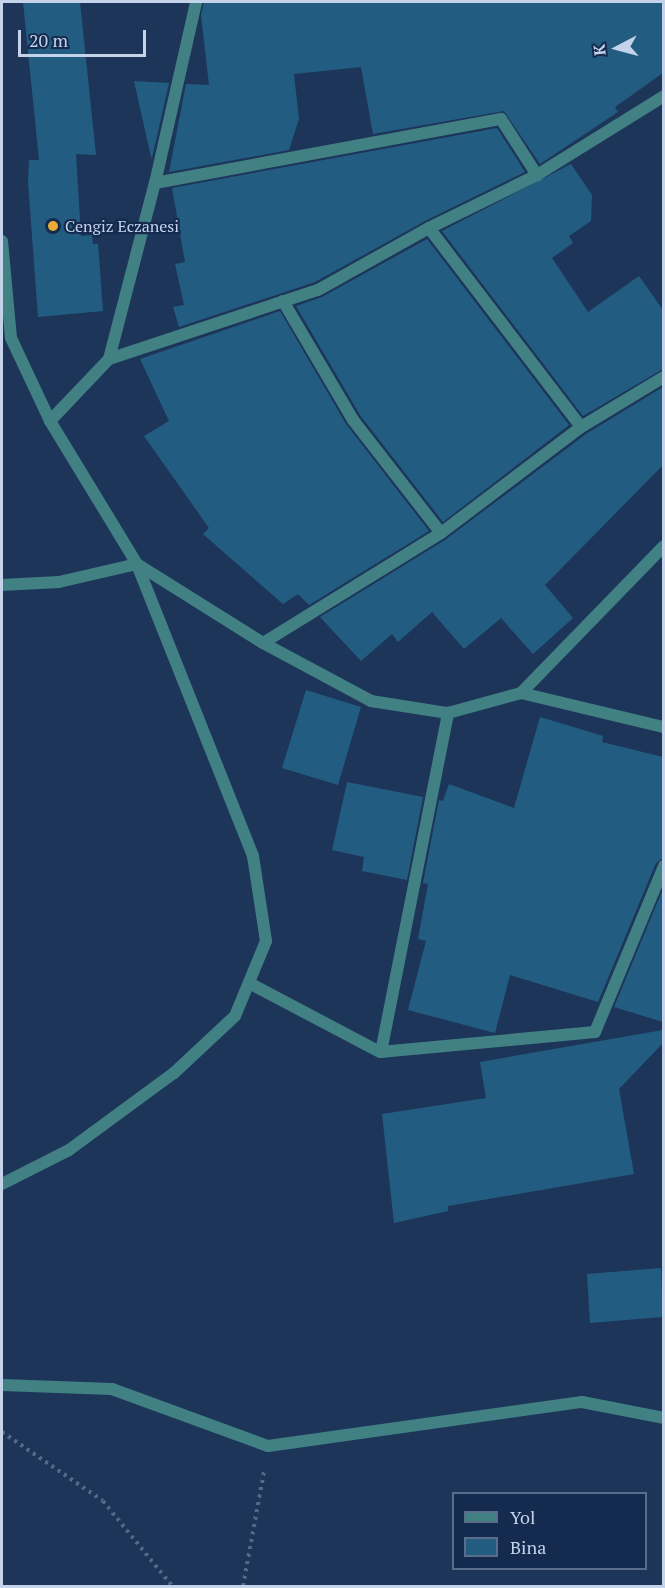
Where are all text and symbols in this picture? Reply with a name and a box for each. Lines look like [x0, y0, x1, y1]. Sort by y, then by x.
scale bar [21, 18, 148, 56]
north arrow [587, 18, 647, 78]
text: 20 m [29, 28, 68, 52]
text: K [588, 43, 611, 57]
place label: Cengiz Eczanesi [65, 216, 179, 236]
marker: Cengiz Eczanesi [46, 219, 60, 233]
legend [452, 1492, 647, 1570]
text: Yol [510, 1505, 535, 1529]
text: Bina [510, 1535, 546, 1559]

